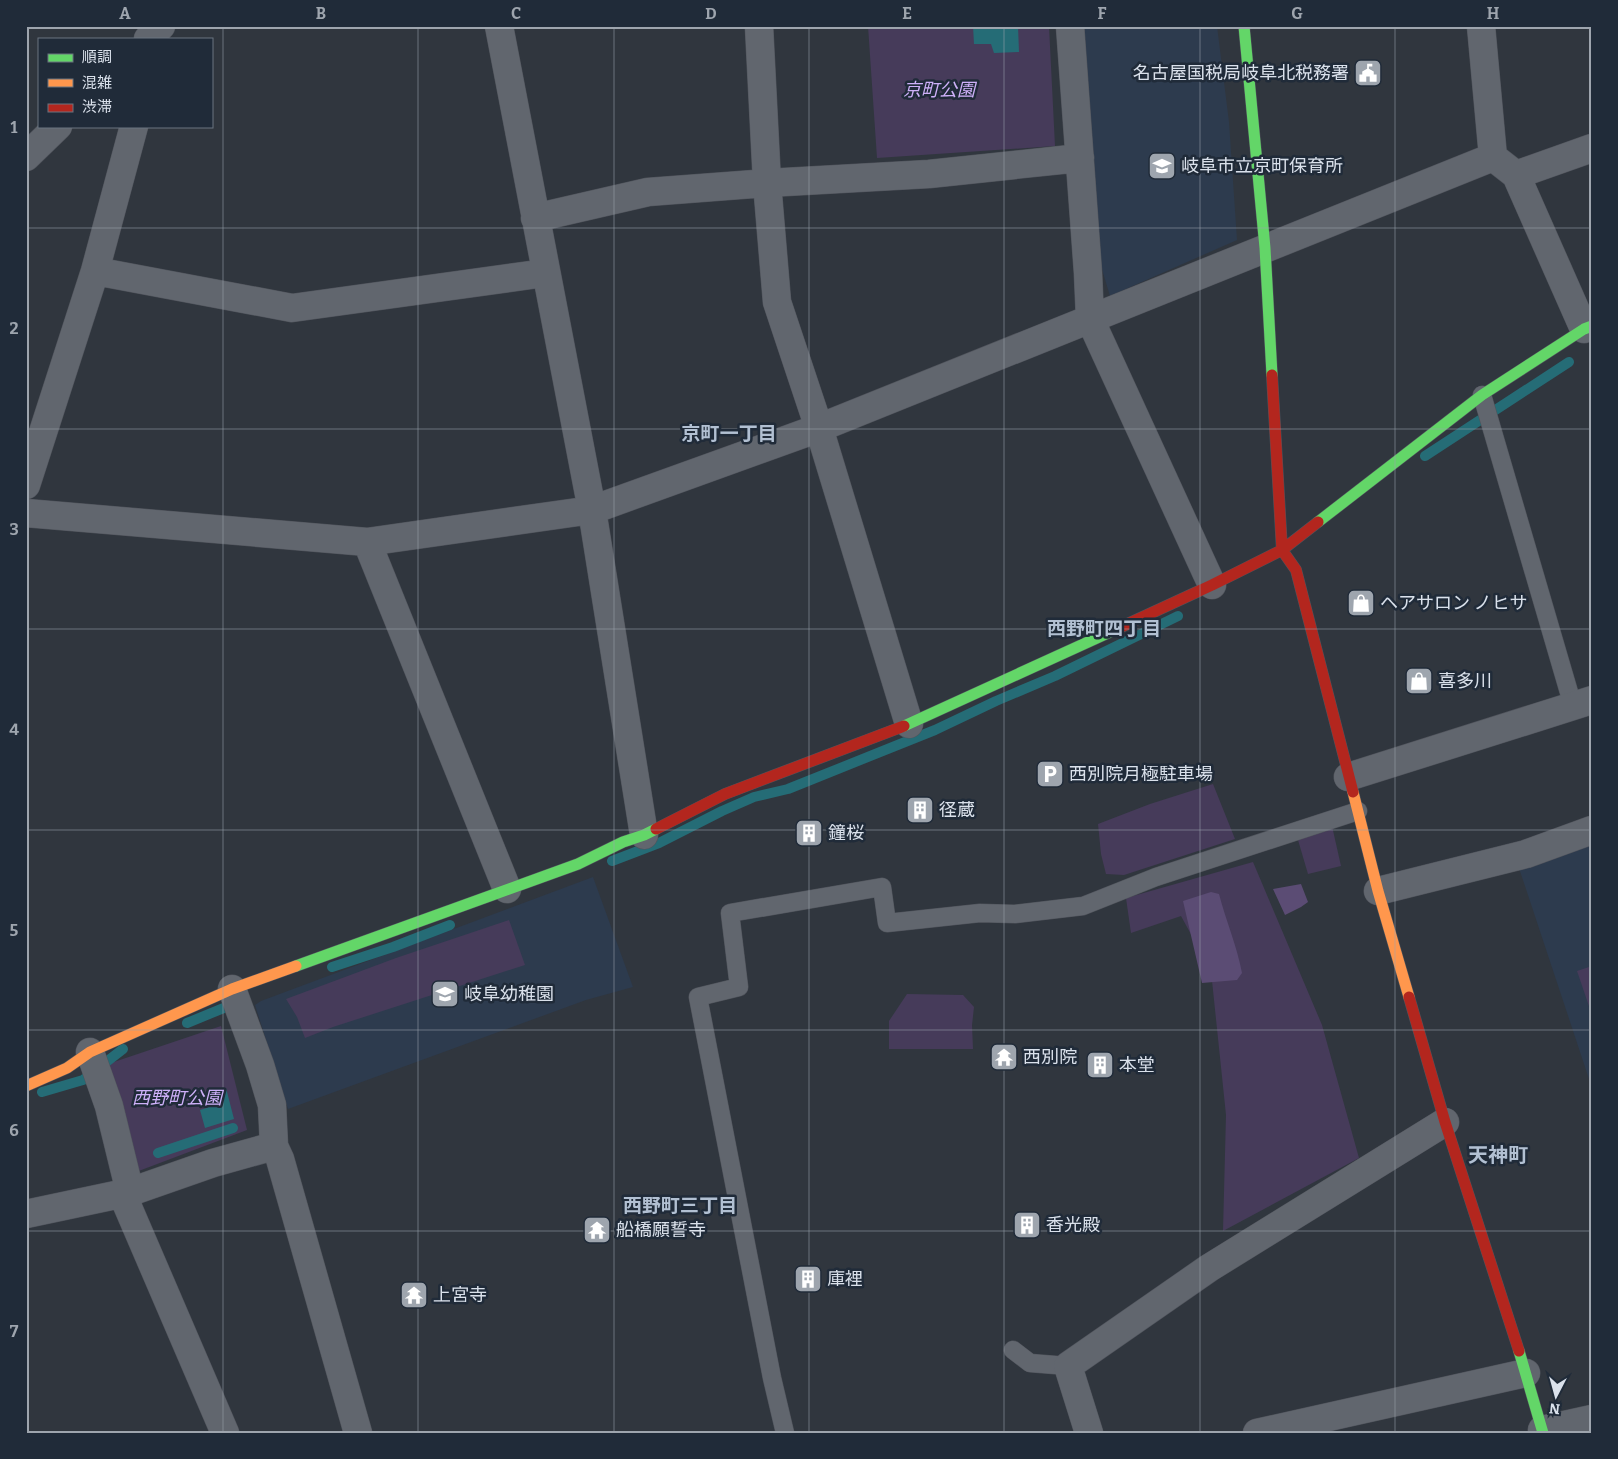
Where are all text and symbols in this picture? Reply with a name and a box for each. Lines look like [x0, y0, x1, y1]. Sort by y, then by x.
text: A [119, 4, 131, 23]
text: B [316, 4, 326, 23]
text: C [511, 4, 521, 23]
text: D [705, 4, 717, 23]
text: E [902, 4, 912, 23]
text: F [1098, 4, 1107, 23]
text: G [1291, 4, 1303, 23]
text: H [1487, 4, 1500, 23]
legend [38, 38, 212, 128]
text: 順調 [82, 48, 112, 66]
public building icon: 名古屋国税局岐阜北税務署 [1353, 58, 1383, 88]
place label: 名古屋国税局岐阜北税務署 [1133, 62, 1349, 84]
text: 混雑 [82, 74, 112, 92]
park label: 京町公園 [903, 79, 978, 101]
text: 渋滞 [82, 98, 112, 116]
text: 1 [11, 118, 18, 137]
school or university icon: 岐阜市立京町保育所 [1147, 151, 1177, 181]
place label: 岐阜市立京町保育所 [1181, 155, 1343, 177]
text: 2 [9, 319, 19, 338]
district label: 京町一丁目 [681, 422, 777, 445]
text: 3 [9, 520, 19, 539]
shop icon: ヘアサロン ノヒサ [1346, 588, 1376, 618]
place label: ヘアサロン ノヒサ [1380, 592, 1528, 614]
district label: 西野町四丁目 [1047, 617, 1161, 640]
shop icon: 喜多川 [1404, 666, 1434, 696]
place label: 喜多川 [1438, 670, 1492, 692]
text: 4 [9, 720, 19, 739]
parking icon: 西別院月極駐車場 [1035, 759, 1065, 789]
place label: 西別院月極駐車場 [1069, 763, 1213, 785]
building icon: 径蔵 [905, 795, 935, 825]
place label: 径蔵 [939, 799, 975, 821]
building icon: 鐘桜 [794, 818, 824, 848]
place label: 鐘桜 [828, 822, 864, 844]
text: 5 [10, 921, 19, 940]
school or university icon: 岐阜幼稚園 [430, 979, 460, 1009]
place label: 岐阜幼稚園 [464, 983, 554, 1005]
temple icon: 西別院 [989, 1042, 1019, 1072]
place label: 西別院 [1023, 1046, 1077, 1068]
building icon: 本堂 [1085, 1050, 1115, 1080]
place label: 本堂 [1119, 1054, 1155, 1076]
park label: 西野町公園 [132, 1087, 225, 1109]
text: 6 [9, 1121, 19, 1140]
district label: 天神町 [1468, 1143, 1528, 1167]
district label: 西野町三丁目 [623, 1194, 737, 1217]
building icon: 香光殿 [1012, 1210, 1042, 1240]
place label: 香光殿 [1046, 1214, 1100, 1236]
temple icon: 船橋願誓寺 [582, 1215, 612, 1245]
place label: 船橋願誓寺 [616, 1219, 706, 1241]
building icon: 庫裡 [793, 1264, 823, 1294]
place label: 庫裡 [827, 1268, 863, 1290]
temple icon: 上宮寺 [399, 1280, 429, 1310]
place label: 上宮寺 [433, 1284, 487, 1306]
text: 7 [10, 1322, 19, 1341]
north arrow [1530, 1372, 1580, 1422]
text: N [1548, 1399, 1561, 1417]

